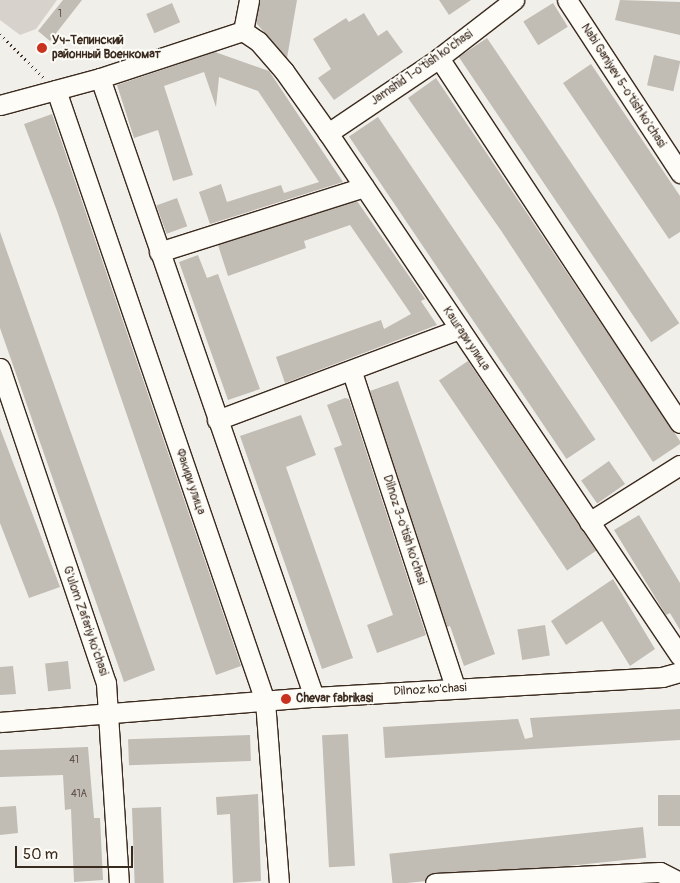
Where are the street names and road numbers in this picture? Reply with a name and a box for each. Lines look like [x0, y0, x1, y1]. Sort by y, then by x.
street label: Nabi Ganiyev 5-o'tish ko'chasi [577, 21, 669, 151]
street label: Jamshid 1-o'tish ko'chasi [368, 27, 476, 109]
street label: Кашгари улица [439, 304, 493, 374]
street label: Факири улица [172, 447, 208, 517]
street label: Dilnoz 3-o'tish ko'chasi [379, 473, 429, 587]
street label: G'ulom Zafariy ko'chasi [59, 564, 111, 678]
street label: Dilnoz ko'chasi [393, 681, 467, 699]

